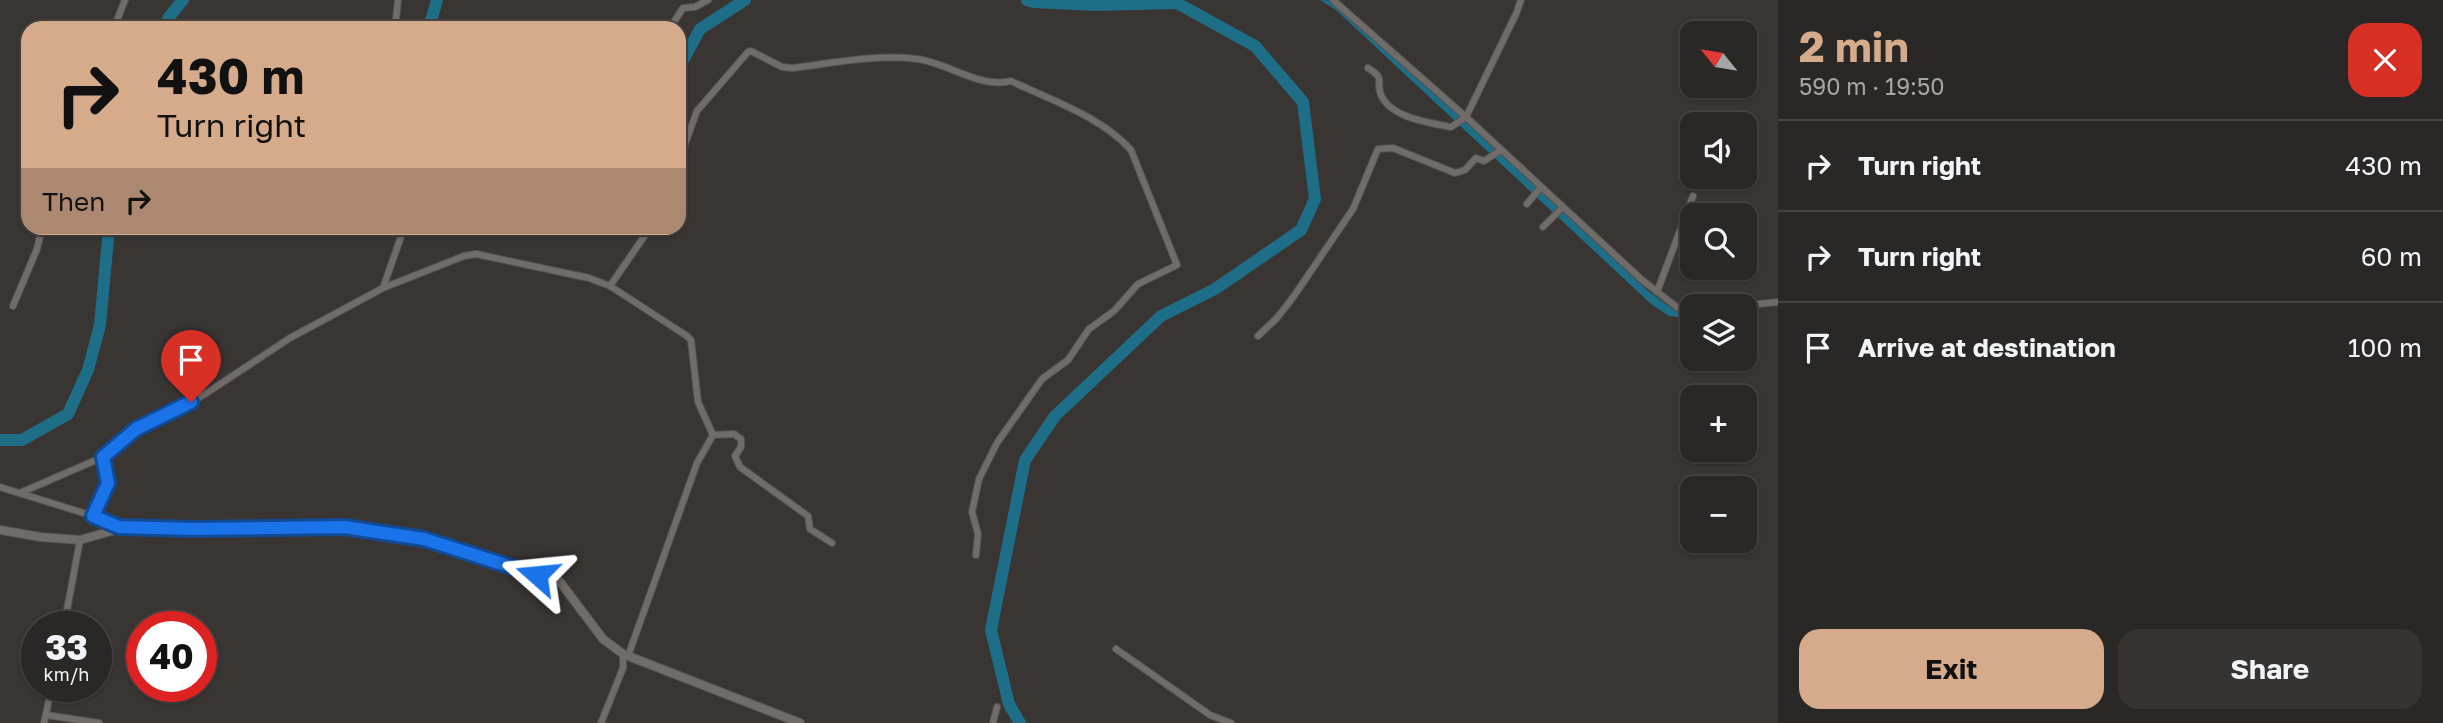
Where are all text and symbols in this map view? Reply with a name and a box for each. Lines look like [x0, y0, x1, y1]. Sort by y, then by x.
north arrow [1680, 21, 1757, 98]
map controls [1680, 21, 1757, 553]
text: 2 min [1799, 21, 1909, 71]
button: close [2348, 23, 2422, 97]
text: 430 m [157, 46, 305, 105]
icon: right [42, 49, 133, 140]
text: 590 m · 19:50 [1799, 72, 1945, 100]
text: Turn right [157, 106, 306, 144]
button: sound [1680, 112, 1757, 189]
icon: right [1799, 147, 1837, 185]
text: Turn right [1858, 150, 1981, 181]
text: 430 m [2345, 150, 2422, 181]
icon: right [119, 182, 157, 220]
text: Then [42, 186, 105, 217]
button: search [1680, 203, 1757, 280]
icon: right [1799, 238, 1837, 276]
text: Turn right [1858, 241, 1981, 272]
text: 60 m [2361, 241, 2422, 272]
button: layers [1680, 294, 1757, 371]
icon: arrive [1799, 329, 1837, 367]
pin [161, 330, 221, 402]
text: Arrive at destination [1858, 332, 2116, 363]
text: 100 m [2348, 332, 2422, 363]
icon: arrive [172, 341, 210, 379]
button: + [1680, 385, 1757, 462]
button: − [1680, 476, 1757, 553]
position arrow [500, 538, 574, 612]
speed limit sign: 40 [126, 611, 217, 702]
text: 33 [45, 626, 88, 668]
button: Exit [1799, 629, 2104, 709]
button: Share [2118, 629, 2422, 709]
text: km/h [44, 663, 89, 685]

